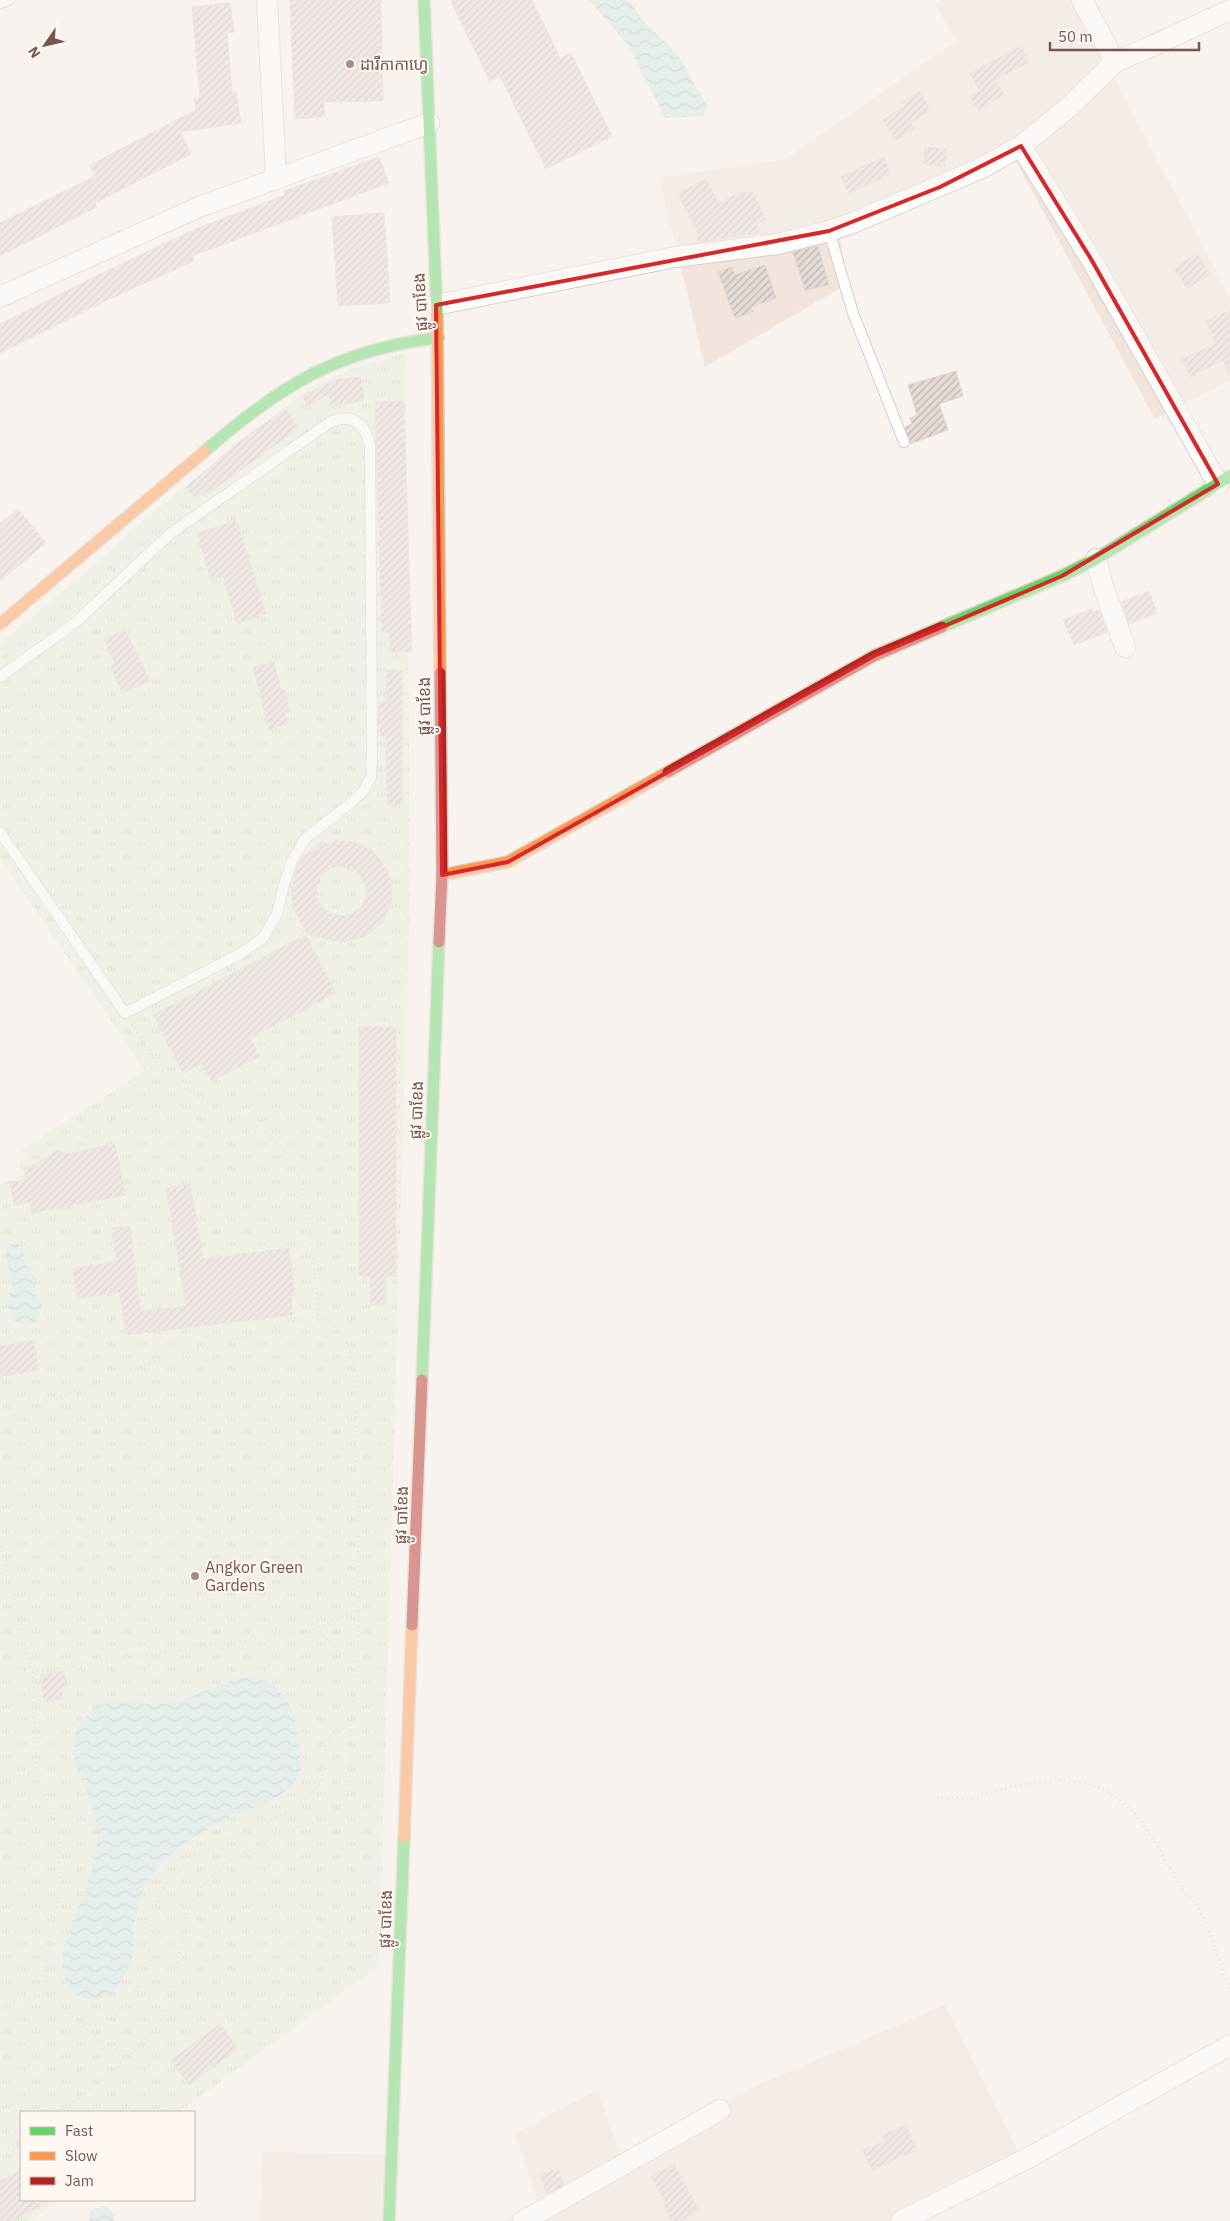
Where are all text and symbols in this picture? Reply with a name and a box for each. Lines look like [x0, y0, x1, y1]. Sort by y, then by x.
north arrow [20, 20, 70, 70]
scale bar [1050, 20, 1199, 52]
text: 50 m [1058, 27, 1093, 46]
text: N [24, 43, 45, 62]
place label: ដារីកាកាហ្វេ [360, 54, 428, 74]
marker: ដារីកាកាហ្វេ [344, 58, 356, 70]
street label: ផ្លូវ បាខែង [408, 272, 436, 332]
street label: ផ្លូវ បាខែង [414, 677, 439, 735]
street label: ផ្លូវ បាខែង [405, 1080, 432, 1140]
street label: ផ្លូវ បាខែង [390, 1485, 417, 1545]
place label: Angkor Green Gardens [205, 1557, 303, 1595]
marker: Angkor Green Gardens [189, 1570, 201, 1582]
street label: ផ្លូវ បាខែង [374, 1889, 401, 1949]
legend [20, 2111, 195, 2201]
text: Fast [65, 2121, 93, 2140]
text: Slow [65, 2146, 98, 2165]
text: Jam [65, 2171, 94, 2190]

